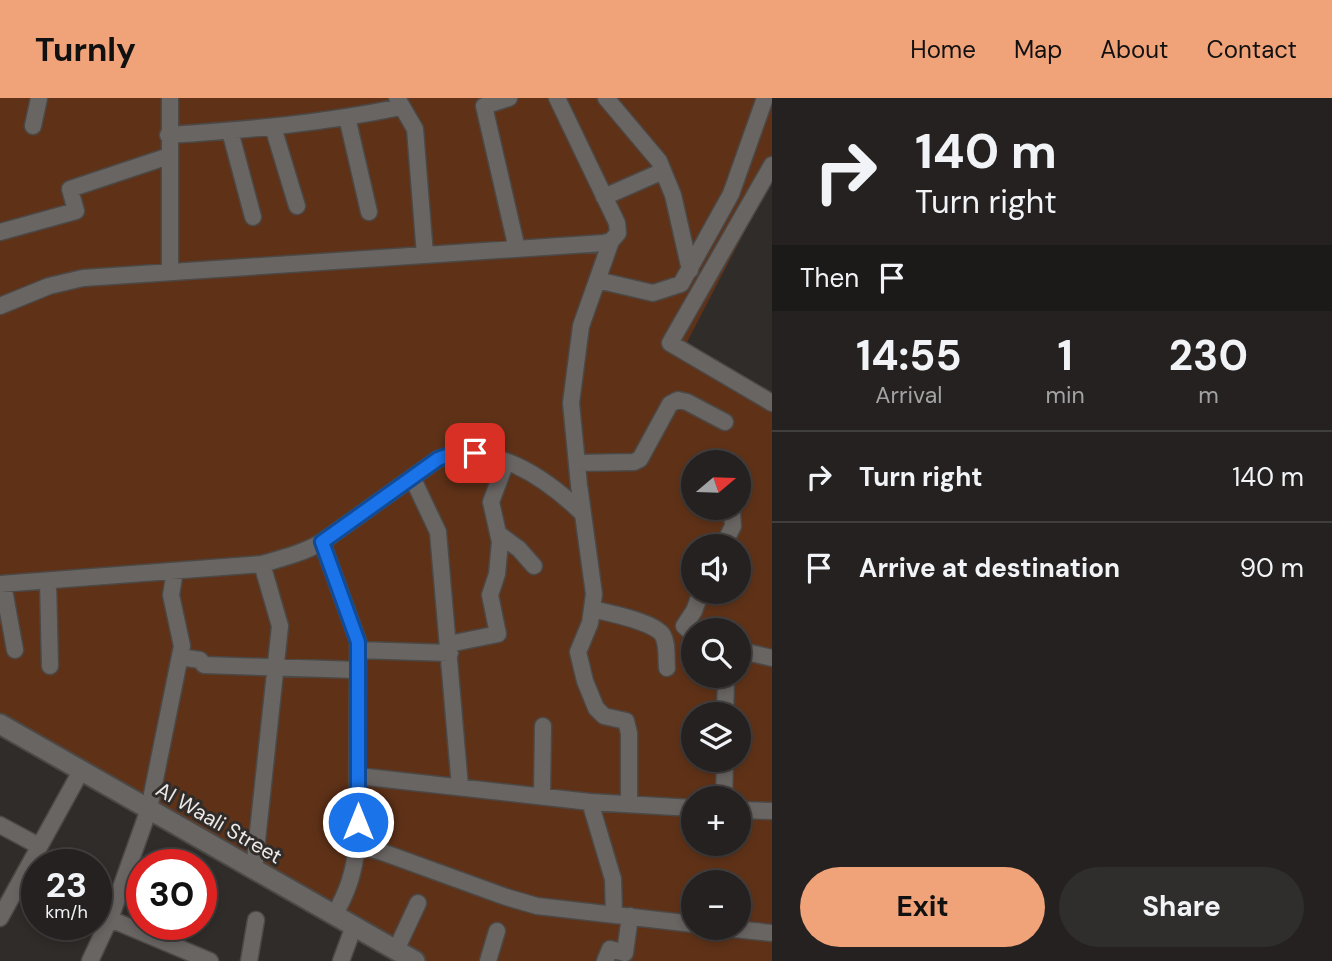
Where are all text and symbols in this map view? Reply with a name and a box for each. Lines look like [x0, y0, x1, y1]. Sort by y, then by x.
text: Turnly [35, 28, 136, 71]
text: Home [910, 34, 976, 65]
text: Map [1014, 34, 1062, 65]
text: About [1100, 34, 1169, 65]
text: Contact [1207, 34, 1297, 65]
text: 140 m [915, 119, 1057, 183]
icon: right [800, 126, 891, 217]
text: Turn right [915, 181, 1057, 223]
icon: arrive [873, 259, 911, 297]
text: Then [800, 261, 859, 295]
text: 14:55 [856, 328, 962, 383]
text: 1 [1058, 328, 1073, 383]
text: 230 [1169, 328, 1248, 383]
text: Arrival [875, 380, 942, 410]
text: min [1046, 380, 1085, 410]
text: m [1198, 380, 1219, 410]
pin [445, 423, 505, 483]
icon: arrive [456, 434, 494, 472]
north arrow [681, 450, 751, 520]
map controls [681, 450, 751, 940]
icon: right [800, 458, 838, 496]
text: Turn right [859, 460, 983, 494]
text: 140 m [1232, 460, 1304, 494]
button: sound [681, 534, 751, 604]
icon: arrive [800, 549, 838, 587]
text: Arrive at destination [859, 551, 1120, 585]
text: 90 m [1240, 551, 1304, 585]
button: search [681, 618, 751, 688]
button: layers [681, 702, 751, 772]
street label: Al Waali Street [151, 776, 287, 870]
position arrow [321, 785, 395, 859]
button: + [681, 786, 751, 856]
speed limit sign: 30 [126, 849, 217, 940]
text: 23 [46, 862, 87, 908]
button: Exit [800, 867, 1045, 947]
button: Share [1059, 867, 1304, 947]
button: − [681, 870, 751, 940]
text: km/h [45, 900, 88, 924]

